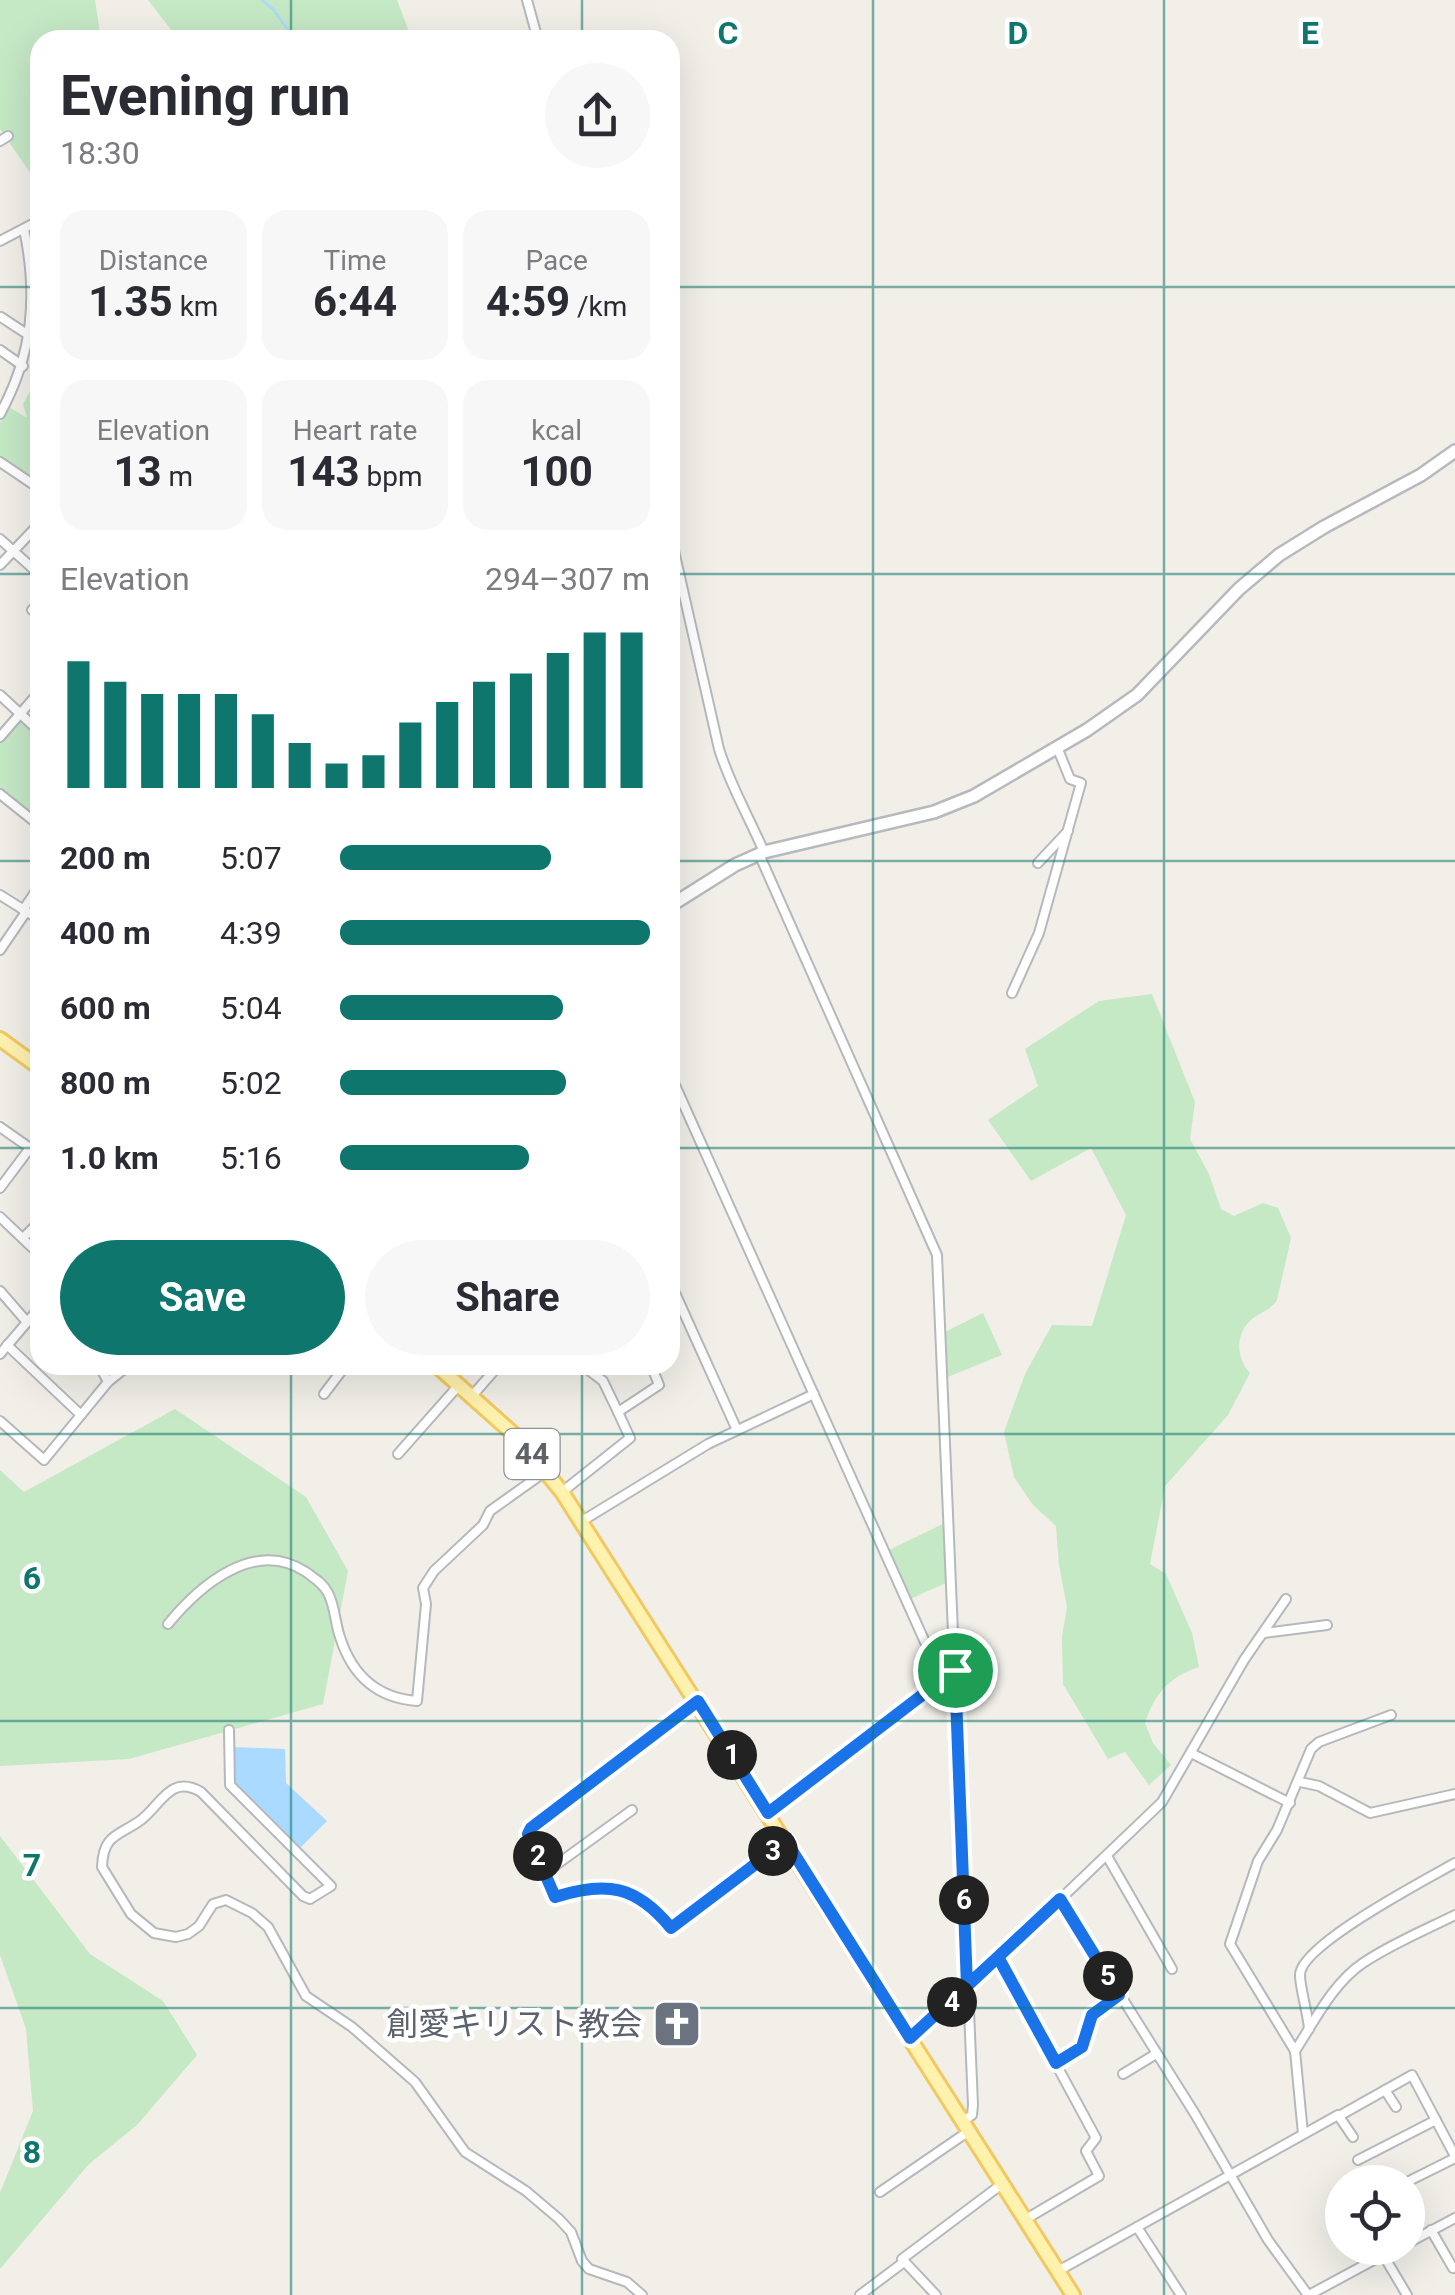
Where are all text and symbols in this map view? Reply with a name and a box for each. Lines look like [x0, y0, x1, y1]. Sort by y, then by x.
text: C [718, 14, 738, 52]
text: D [1008, 14, 1028, 52]
text: E [1301, 14, 1319, 52]
button: share [545, 63, 650, 168]
text: Evening run [60, 64, 351, 128]
text: 18:30 [60, 134, 140, 172]
text: Distance [99, 244, 208, 277]
text: Time [324, 244, 386, 277]
text: Pace [526, 244, 588, 277]
text: 1.35 [88, 277, 173, 326]
text: 6:44 [313, 277, 397, 326]
text: 4:59 [486, 277, 570, 326]
text: km [173, 290, 218, 323]
text: /km [570, 290, 627, 323]
text: Elevation [97, 414, 210, 447]
text: Heart rate [293, 414, 417, 447]
text: kcal [531, 414, 582, 447]
text: 13 [113, 447, 162, 496]
text: 143 [287, 447, 360, 496]
text: 100 [521, 447, 593, 496]
text: m [162, 460, 193, 493]
text: bpm [360, 460, 423, 493]
text: Elevation [60, 560, 190, 598]
text: 294–307 m [485, 560, 650, 598]
text: 200 m [60, 839, 151, 877]
text: 5:07 [220, 839, 282, 877]
text: 400 m [60, 914, 151, 952]
text: 4:39 [220, 914, 282, 952]
text: 600 m [60, 989, 151, 1027]
text: 5:04 [220, 989, 282, 1027]
text: 800 m [60, 1064, 151, 1102]
text: 5:02 [220, 1064, 282, 1102]
text: 1.0 km [60, 1139, 159, 1177]
text: 5:16 [220, 1139, 282, 1177]
button: Save [60, 1240, 345, 1355]
button: Share [365, 1240, 650, 1355]
road number: 44 [504, 1429, 560, 1479]
text: 6 [23, 1559, 41, 1597]
pin [913, 1628, 998, 1713]
icon: arrive [928, 1643, 983, 1698]
pin: 1 [707, 1730, 757, 1780]
text: 1 [724, 1738, 740, 1771]
pin: 3 [748, 1826, 798, 1876]
pin: 2 [513, 1831, 563, 1881]
text: 3 [765, 1834, 781, 1867]
text: 2 [530, 1839, 546, 1872]
text: 7 [23, 1846, 41, 1884]
pin: 6 [939, 1875, 989, 1925]
text: 6 [956, 1883, 972, 1916]
pin: 5 [1083, 1951, 1133, 2001]
text: 5 [1100, 1959, 1116, 1992]
pin: 4 [927, 1977, 977, 2027]
text: 4 [944, 1985, 960, 2018]
church icon: 創愛キリスト教会 [651, 1998, 703, 2050]
place label: 創愛キリスト教会 [386, 2005, 642, 2043]
text: 8 [23, 2133, 41, 2171]
map controls [1325, 2165, 1425, 2265]
button: locate [1325, 2165, 1425, 2265]

